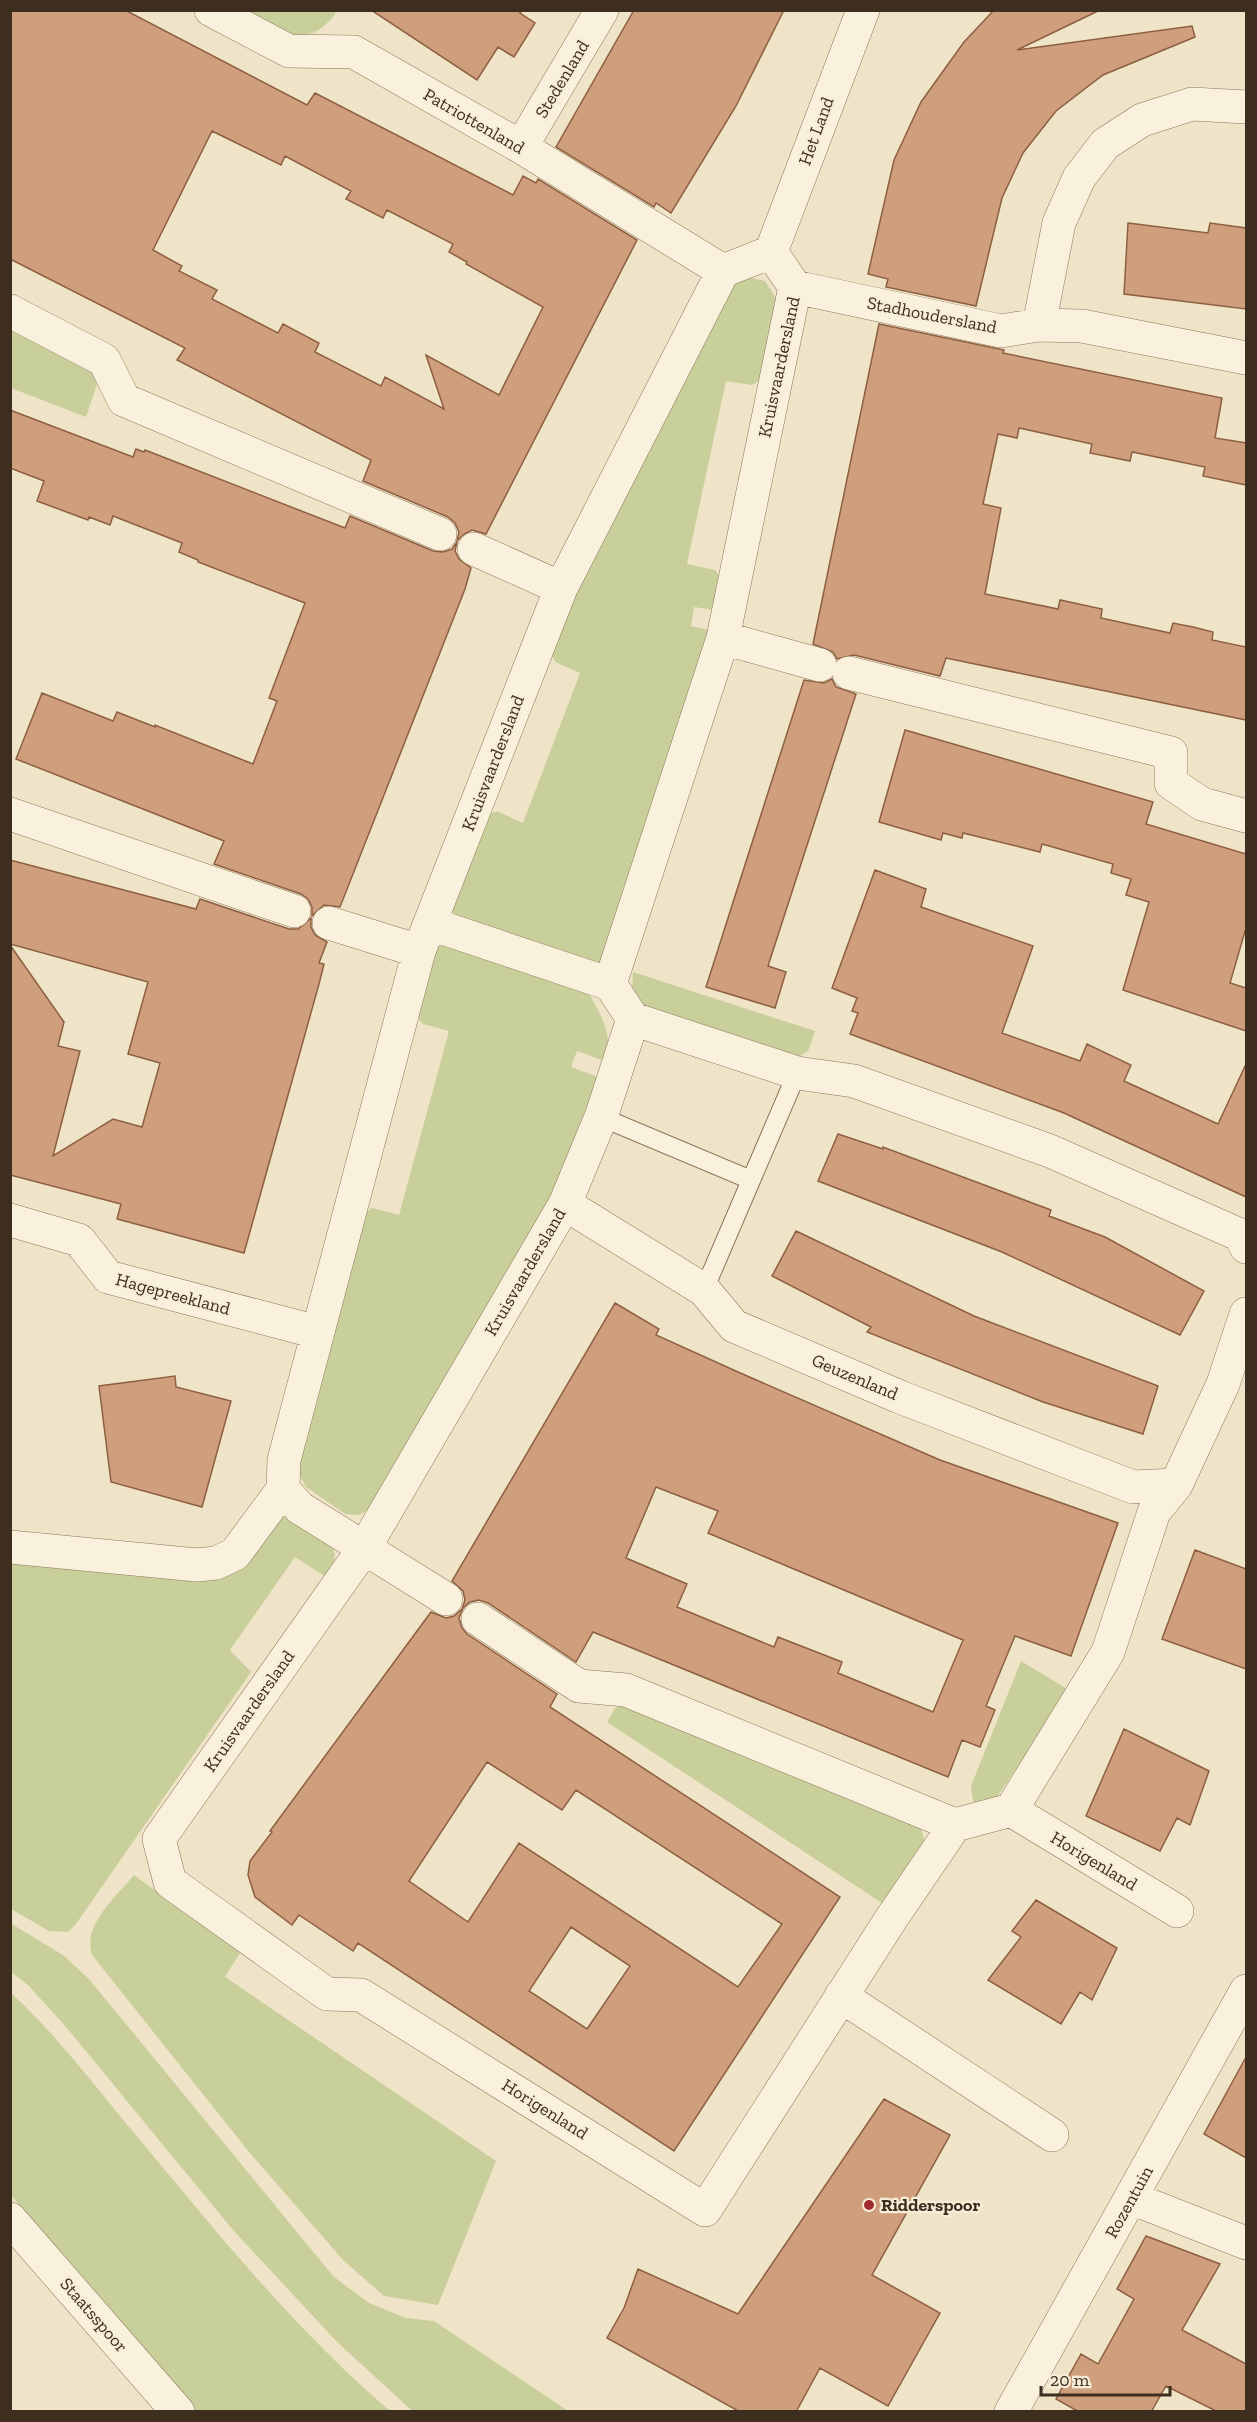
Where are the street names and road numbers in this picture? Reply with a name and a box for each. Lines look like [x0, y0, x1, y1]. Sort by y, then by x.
street label: Stedenland [530, 36, 594, 122]
street label: Patriottenland [419, 83, 529, 159]
street label: Het Land [794, 94, 839, 168]
street label: Stadhoudersland [865, 292, 999, 338]
street label: Kruisvaardersland [753, 294, 805, 440]
street label: Kruisvaardersland [457, 692, 529, 834]
street label: Kruisvaardersland [480, 1204, 571, 1340]
street label: Hagepreekland [113, 1268, 233, 1320]
street label: Geuzenland [808, 1349, 902, 1405]
street label: Kruisvaardersland [199, 1646, 299, 1776]
street label: Horigenland [1047, 1827, 1141, 1896]
street label: Horigenland [498, 2074, 592, 2144]
street label: Rozentuin [1100, 2161, 1158, 2242]
street label: Staatsspoor [56, 2273, 132, 2357]

